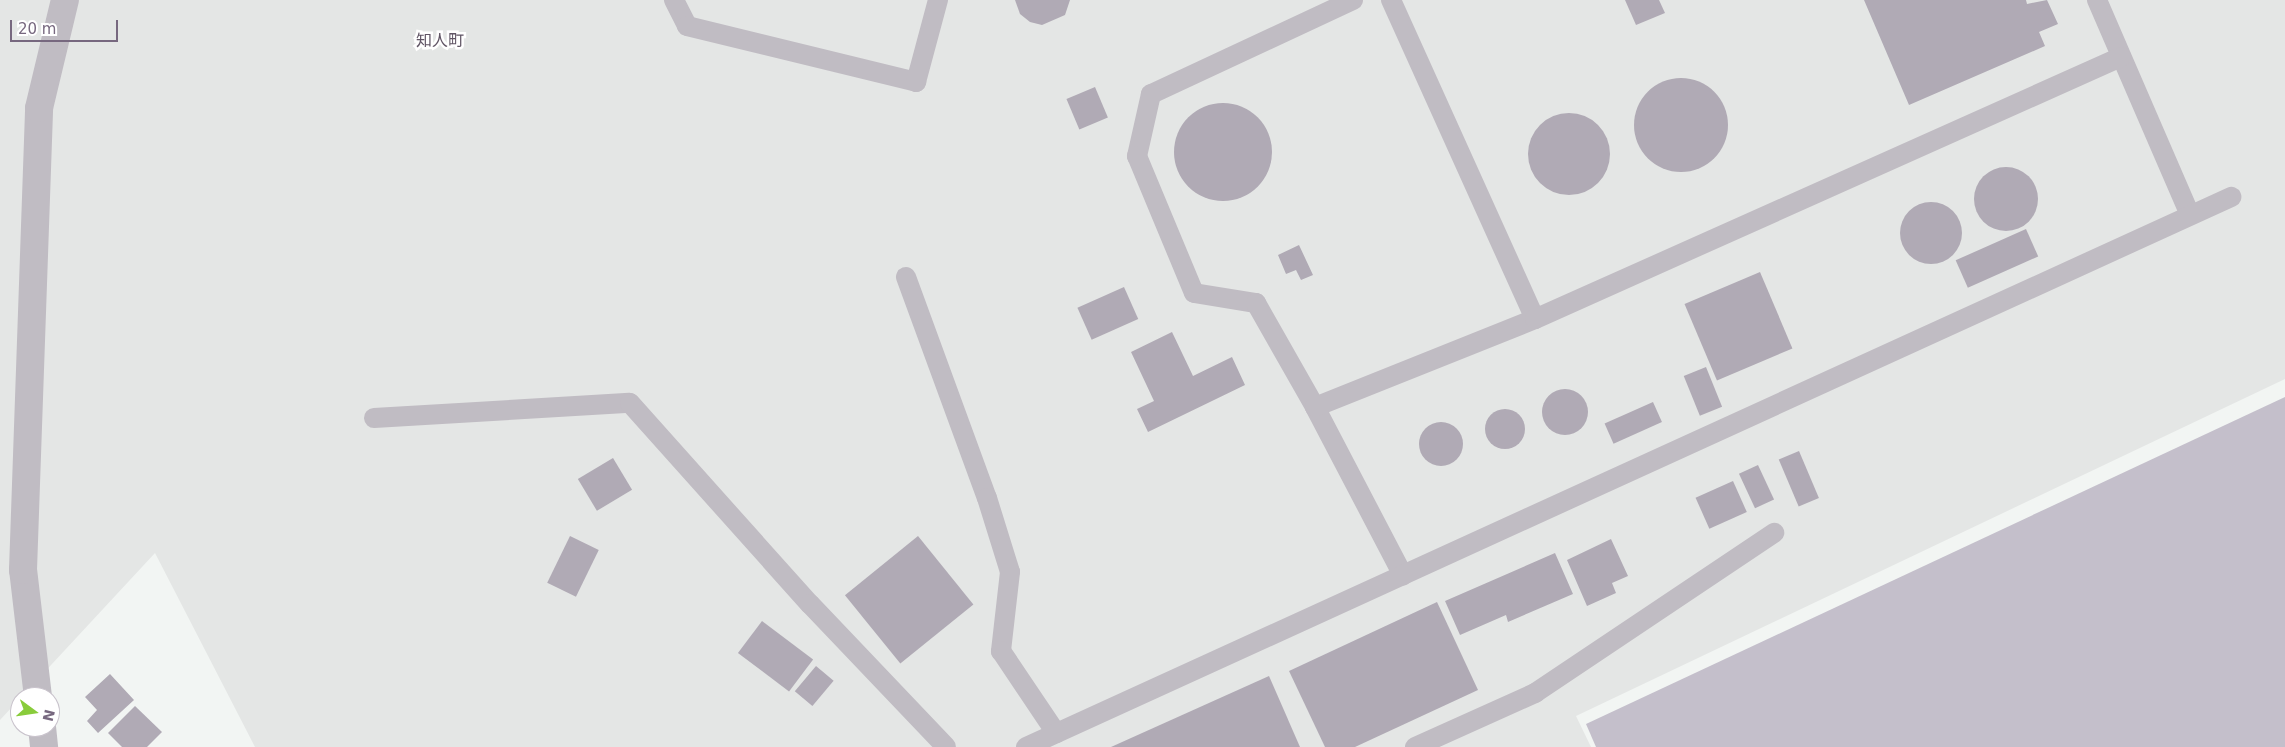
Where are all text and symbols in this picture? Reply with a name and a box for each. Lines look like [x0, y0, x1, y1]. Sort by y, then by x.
scale bar [12, 10, 120, 42]
text: 20 m [18, 20, 56, 38]
district label: 知人町 [416, 31, 464, 51]
north arrow [10, 687, 60, 737]
text: N [39, 708, 58, 723]

